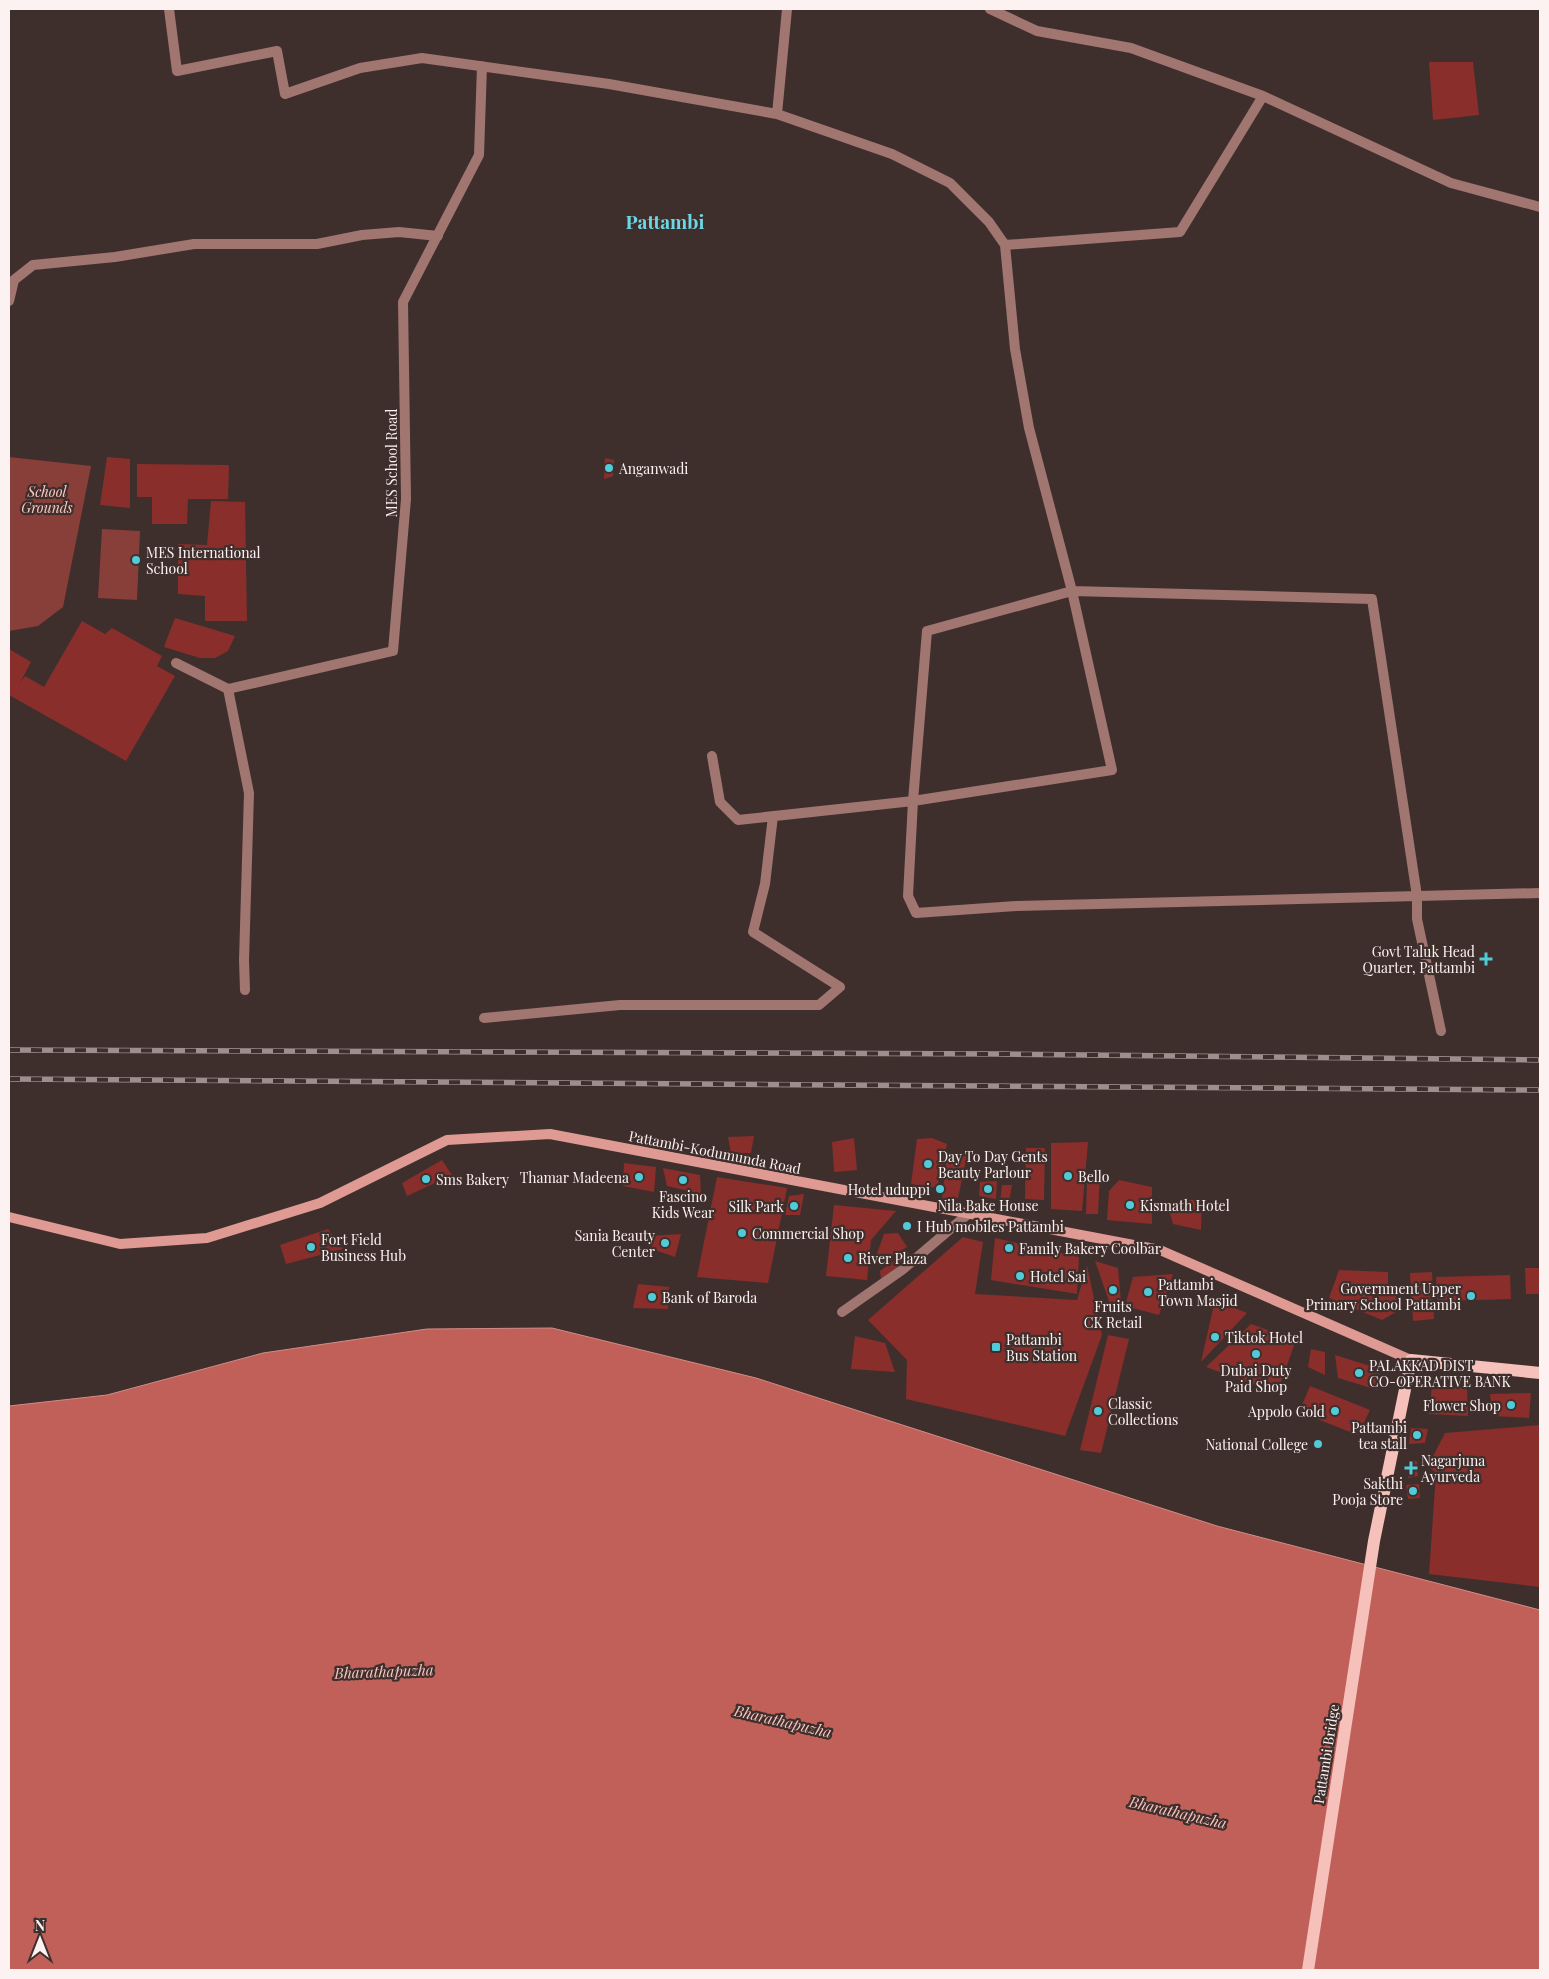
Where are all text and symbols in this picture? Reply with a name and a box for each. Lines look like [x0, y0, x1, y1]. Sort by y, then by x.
district label: Pattambi [626, 208, 704, 234]
street label: MES School Road [382, 409, 401, 517]
place label: Anganwadi [618, 459, 688, 478]
marker: Anganwadi [603, 462, 615, 474]
park label: School Grounds [21, 482, 73, 517]
place label: MES International School [146, 543, 261, 578]
marker: MES International School [130, 554, 142, 566]
place label: Govt Taluk Head Quarter, Pattambi [1363, 942, 1475, 977]
marker: Govt Taluk Head Quarter, Pattambi [1479, 952, 1493, 966]
street label: Pattambi-Kodumunda Road [627, 1126, 803, 1178]
place label: Day To Day Gents Beauty Parlour [938, 1147, 1048, 1182]
marker: Day To Day Gents Beauty Parlour [922, 1158, 934, 1170]
place label: Bello [1078, 1167, 1110, 1186]
place label: Thamar Madeena [520, 1168, 629, 1187]
place label: Sms Bakery [436, 1170, 509, 1189]
marker: Bello [1062, 1170, 1074, 1182]
marker: Thamar Madeena [633, 1171, 645, 1183]
marker: Sms Bakery [420, 1173, 432, 1185]
marker: Fascino Kids Wear [677, 1174, 689, 1186]
place label: Hotel uduppi [848, 1180, 930, 1199]
marker: Hotel uduppi [934, 1183, 946, 1195]
marker: Nila Bake House [982, 1183, 994, 1195]
place label: Fascino Kids Wear [652, 1187, 715, 1222]
place label: Nila Bake House [937, 1196, 1039, 1215]
place label: Kismath Hotel [1140, 1196, 1230, 1215]
place label: Silk Park [729, 1197, 784, 1216]
marker: Kismath Hotel [1124, 1199, 1136, 1211]
marker: Silk Park [788, 1200, 800, 1212]
place label: I Hub mobiles Pattambi [917, 1217, 1064, 1236]
marker: I Hub mobiles Pattambi [901, 1220, 913, 1232]
place label: Commercial Shop [752, 1224, 864, 1243]
place label: Sania Beauty Center [575, 1226, 656, 1261]
marker: Commercial Shop [736, 1227, 748, 1239]
place label: Fort Field Business Hub [321, 1230, 406, 1265]
marker: Sania Beauty Center [659, 1237, 671, 1249]
place label: Family Bakery Coolbar [1019, 1239, 1162, 1258]
marker: Fort Field Business Hub [305, 1241, 317, 1253]
marker: Family Bakery Coolbar [1003, 1242, 1015, 1254]
place label: River Plaza [858, 1249, 927, 1268]
marker: River Plaza [842, 1252, 854, 1264]
place label: Hotel Sai [1030, 1267, 1086, 1286]
marker: Hotel Sai [1014, 1270, 1026, 1282]
place label: Pattambi Town Masjid [1158, 1275, 1238, 1310]
place label: Government Upper Primary School Pattambi [1306, 1279, 1462, 1314]
marker: Fruits CK Retail [1107, 1284, 1119, 1296]
marker: Pattambi Town Masjid [1142, 1286, 1154, 1298]
place label: Bank of Baroda [662, 1288, 757, 1307]
marker: Government Upper Primary School Pattambi [1465, 1290, 1477, 1302]
marker: Bank of Baroda [646, 1291, 658, 1303]
place label: Fruits CK Retail [1084, 1297, 1142, 1332]
place label: Tiktok Hotel [1225, 1328, 1303, 1347]
place label: Pattambi Bus Station [1006, 1330, 1078, 1365]
marker: Tiktok Hotel [1209, 1331, 1221, 1343]
marker: Pattambi Bus Station [990, 1341, 1002, 1353]
marker: Dubai Duty Paid Shop [1250, 1348, 1262, 1360]
place label: PALAKKAD DIST CO-OPERATIVE BANK [1369, 1356, 1511, 1391]
place label: Dubai Duty Paid Shop [1221, 1361, 1291, 1396]
marker: PALAKKAD DIST CO-OPERATIVE BANK [1353, 1367, 1365, 1379]
place label: Classic Collections [1108, 1394, 1178, 1429]
place label: Flower Shop [1423, 1396, 1501, 1415]
marker: Flower Shop [1505, 1399, 1517, 1411]
place label: Appolo Gold [1247, 1402, 1325, 1421]
marker: Classic Collections [1092, 1405, 1104, 1417]
marker: Appolo Gold [1329, 1405, 1341, 1417]
place label: Pattambi tea stall [1351, 1418, 1407, 1453]
marker: Pattambi tea stall [1411, 1429, 1423, 1441]
place label: National College [1205, 1435, 1308, 1454]
marker: National College [1312, 1438, 1324, 1450]
place label: Nagarjuna Ayurveda [1420, 1451, 1485, 1486]
marker: Nagarjuna Ayurveda [1405, 1462, 1417, 1474]
place label: Sakthi Pooja Store [1332, 1474, 1403, 1509]
marker: Sakthi Pooja Store [1407, 1485, 1419, 1497]
water label: Bharathapuzha [333, 1659, 434, 1683]
water label: Bharathapuzha [731, 1700, 834, 1742]
street label: Pattambi Bridge [1309, 1703, 1343, 1805]
water label: Bharathapuzha [1126, 1791, 1229, 1833]
north arrow [15, 1914, 65, 1964]
text: N [35, 1916, 45, 1935]

